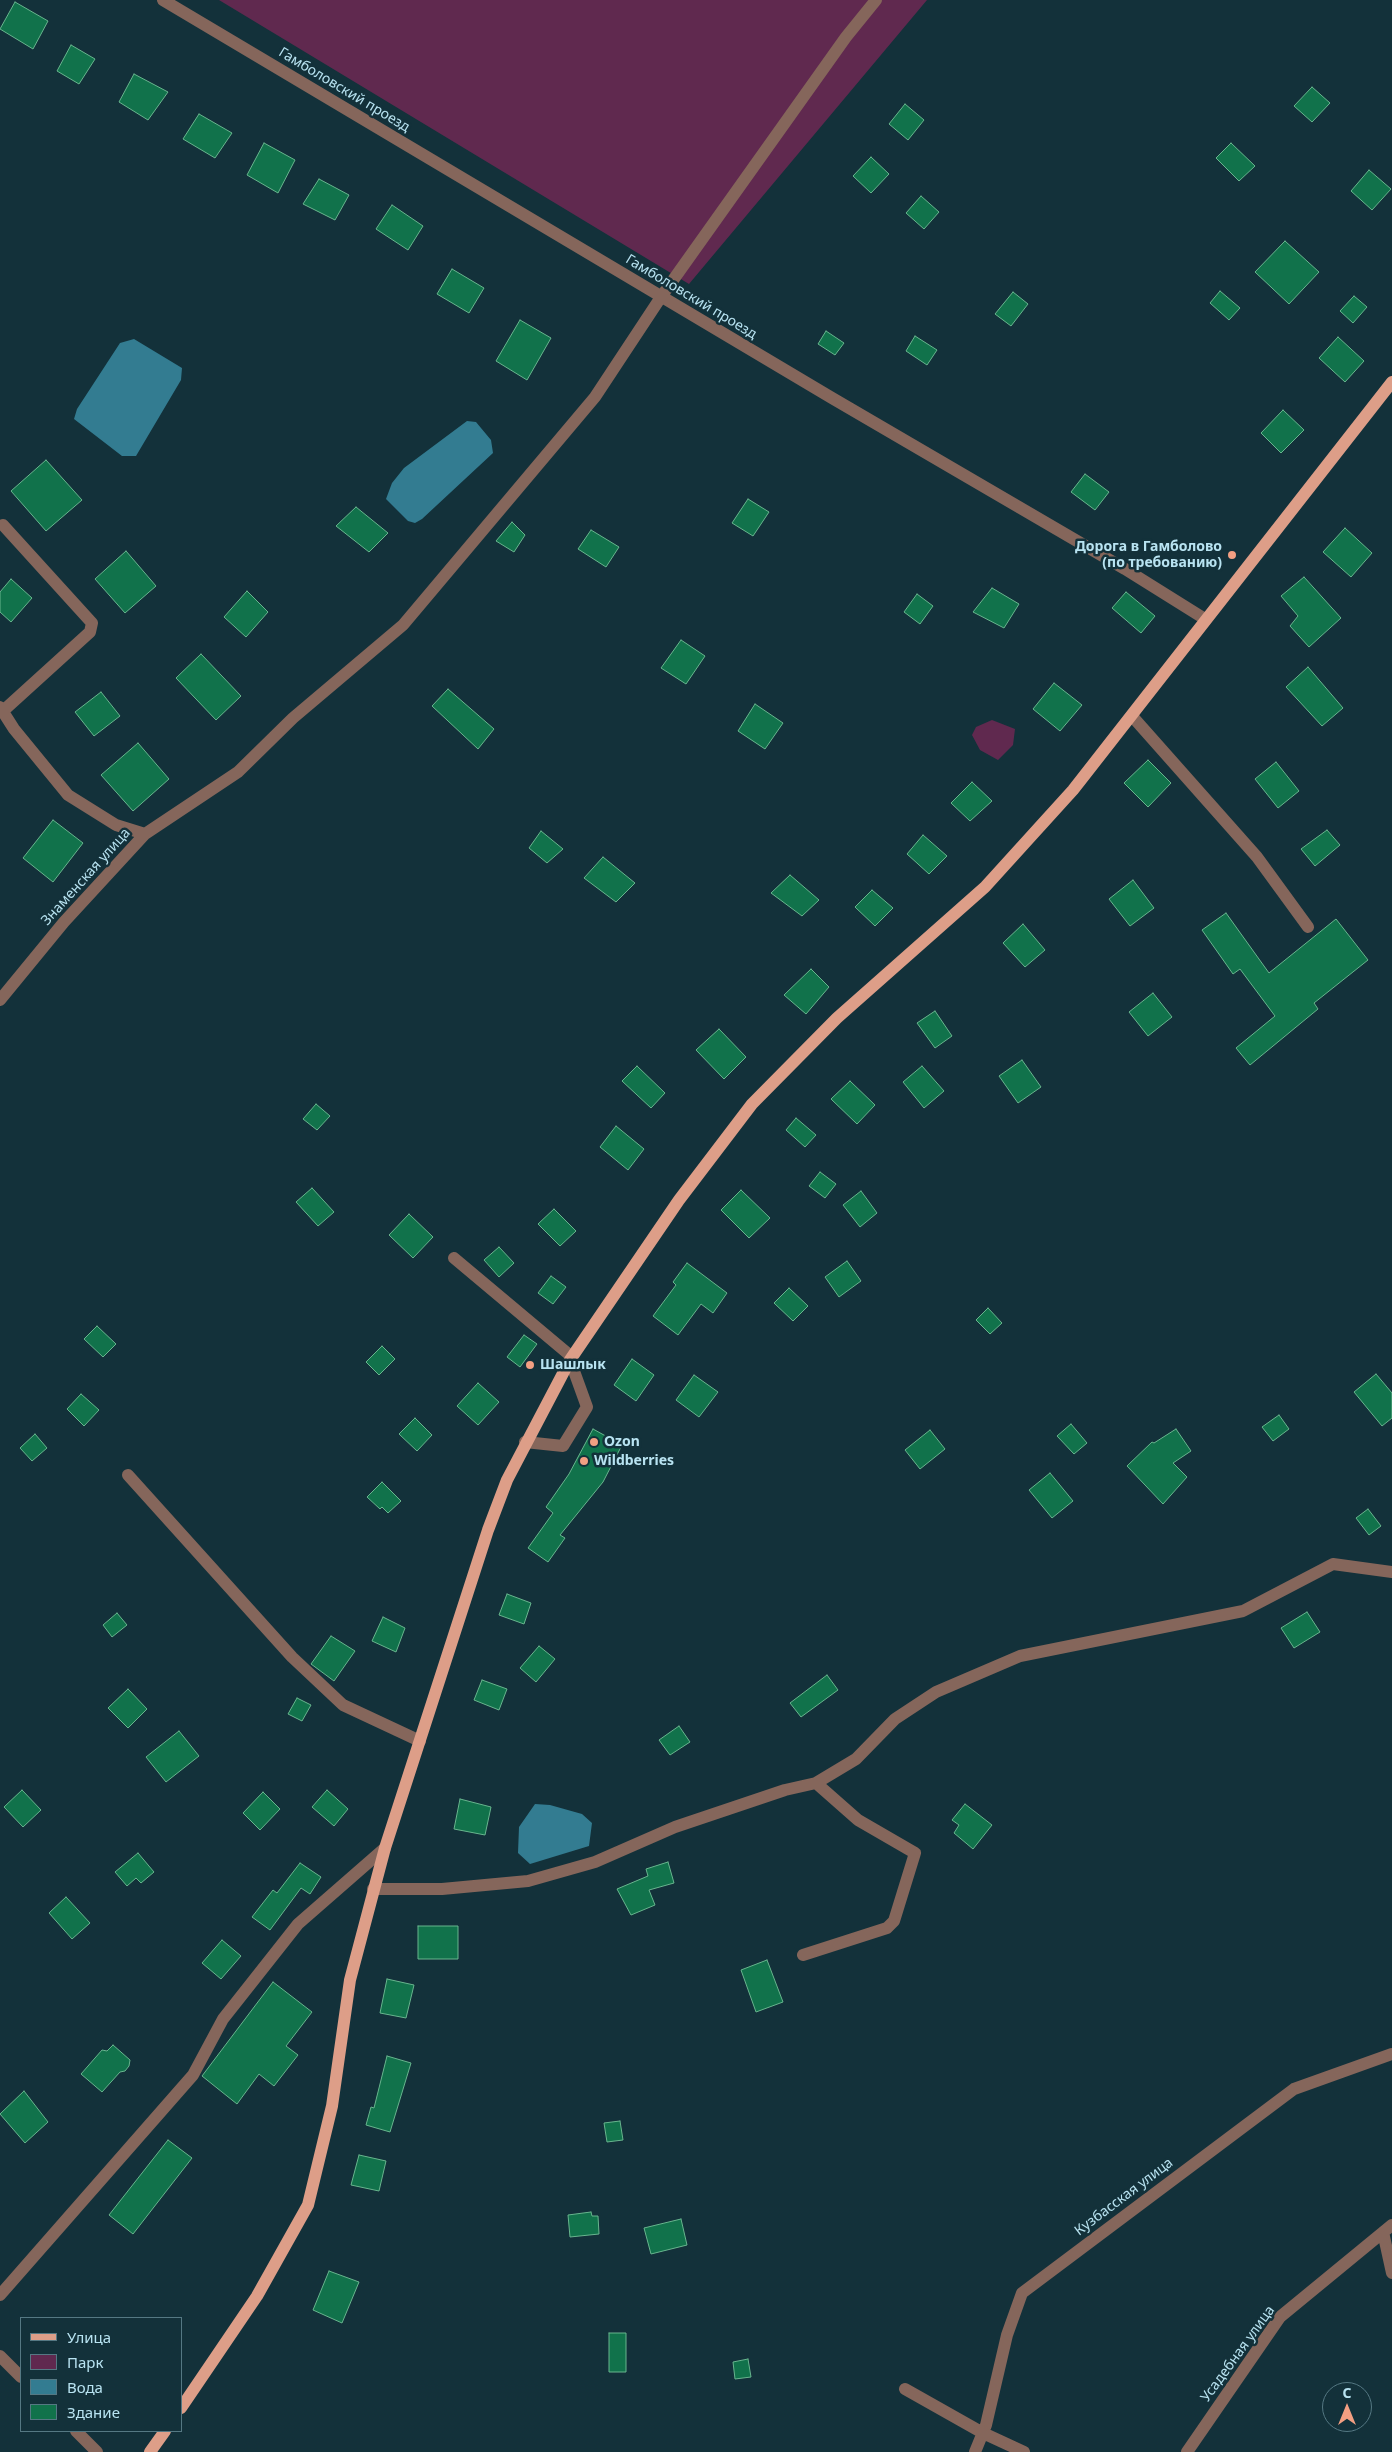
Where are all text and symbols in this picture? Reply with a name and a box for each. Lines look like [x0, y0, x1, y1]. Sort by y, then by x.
street label: Гамболовский проезд [275, 44, 413, 136]
street label: Гамболовский проезд [622, 251, 760, 343]
place label: Дорога в Гамболово (по требованию) [1075, 539, 1222, 572]
marker: Дорога в Гамболово (по требованию) [1226, 549, 1238, 561]
street label: Знаменская улица [38, 825, 134, 929]
place label: Шашлык [540, 1357, 606, 1373]
marker: Шашлык [524, 1359, 536, 1371]
place label: Ozon [604, 1434, 640, 1450]
marker: Ozon [588, 1436, 600, 1448]
place label: Wildberries [594, 1453, 674, 1469]
marker: Wildberries [578, 1455, 590, 1467]
street label: Кузбасская улица [1072, 2155, 1176, 2239]
street label: Усадебная улица [1197, 2303, 1279, 2405]
legend [20, 2317, 182, 2432]
text: Улица [67, 2327, 111, 2347]
text: Парк [67, 2352, 103, 2372]
text: Вода [67, 2377, 103, 2397]
north arrow [1322, 2382, 1372, 2432]
text: С [1342, 2383, 1352, 2402]
text: Здание [67, 2402, 120, 2422]

